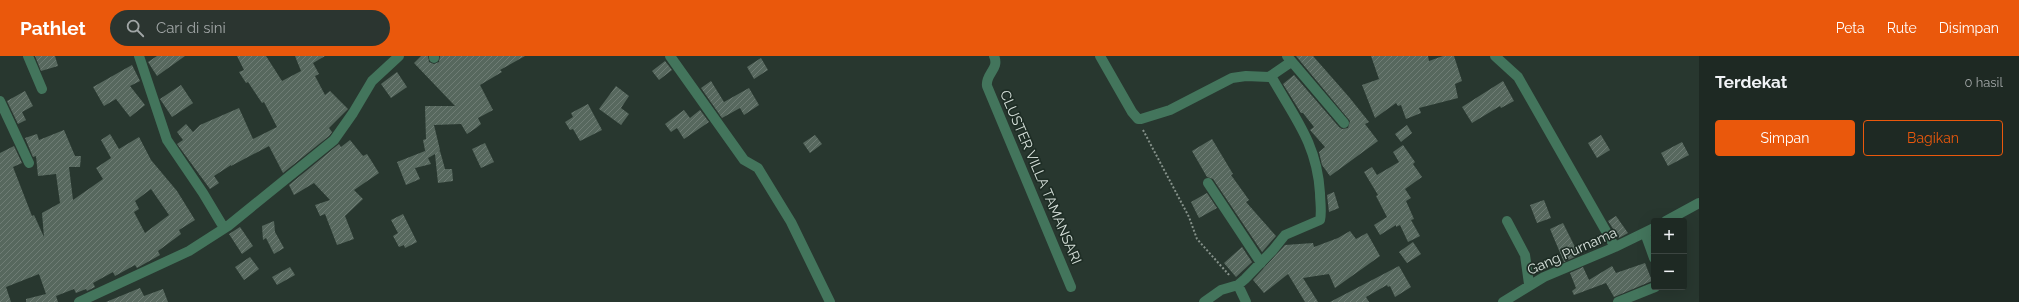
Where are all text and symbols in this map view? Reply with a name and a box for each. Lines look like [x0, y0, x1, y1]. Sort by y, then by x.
search box [110, 10, 390, 46]
text: Pathlet [20, 17, 86, 39]
icon: search [124, 17, 146, 39]
text: Cari di sini [156, 19, 226, 37]
text: Peta [1836, 20, 1865, 36]
text: Rute [1887, 20, 1917, 36]
text: Disimpan [1939, 20, 1999, 36]
text: Terdekat [1715, 72, 1787, 92]
text: 0 hasil [1964, 75, 2003, 90]
street label: CLUSTER VILLA TAMANSARI [997, 88, 1085, 266]
button: Simpan [1715, 120, 1855, 156]
button: Bagikan [1863, 120, 2003, 156]
map controls [1651, 218, 1687, 290]
button: + [1651, 218, 1687, 254]
street label: Gang Purnama [1525, 224, 1619, 278]
button: − [1651, 254, 1687, 290]

